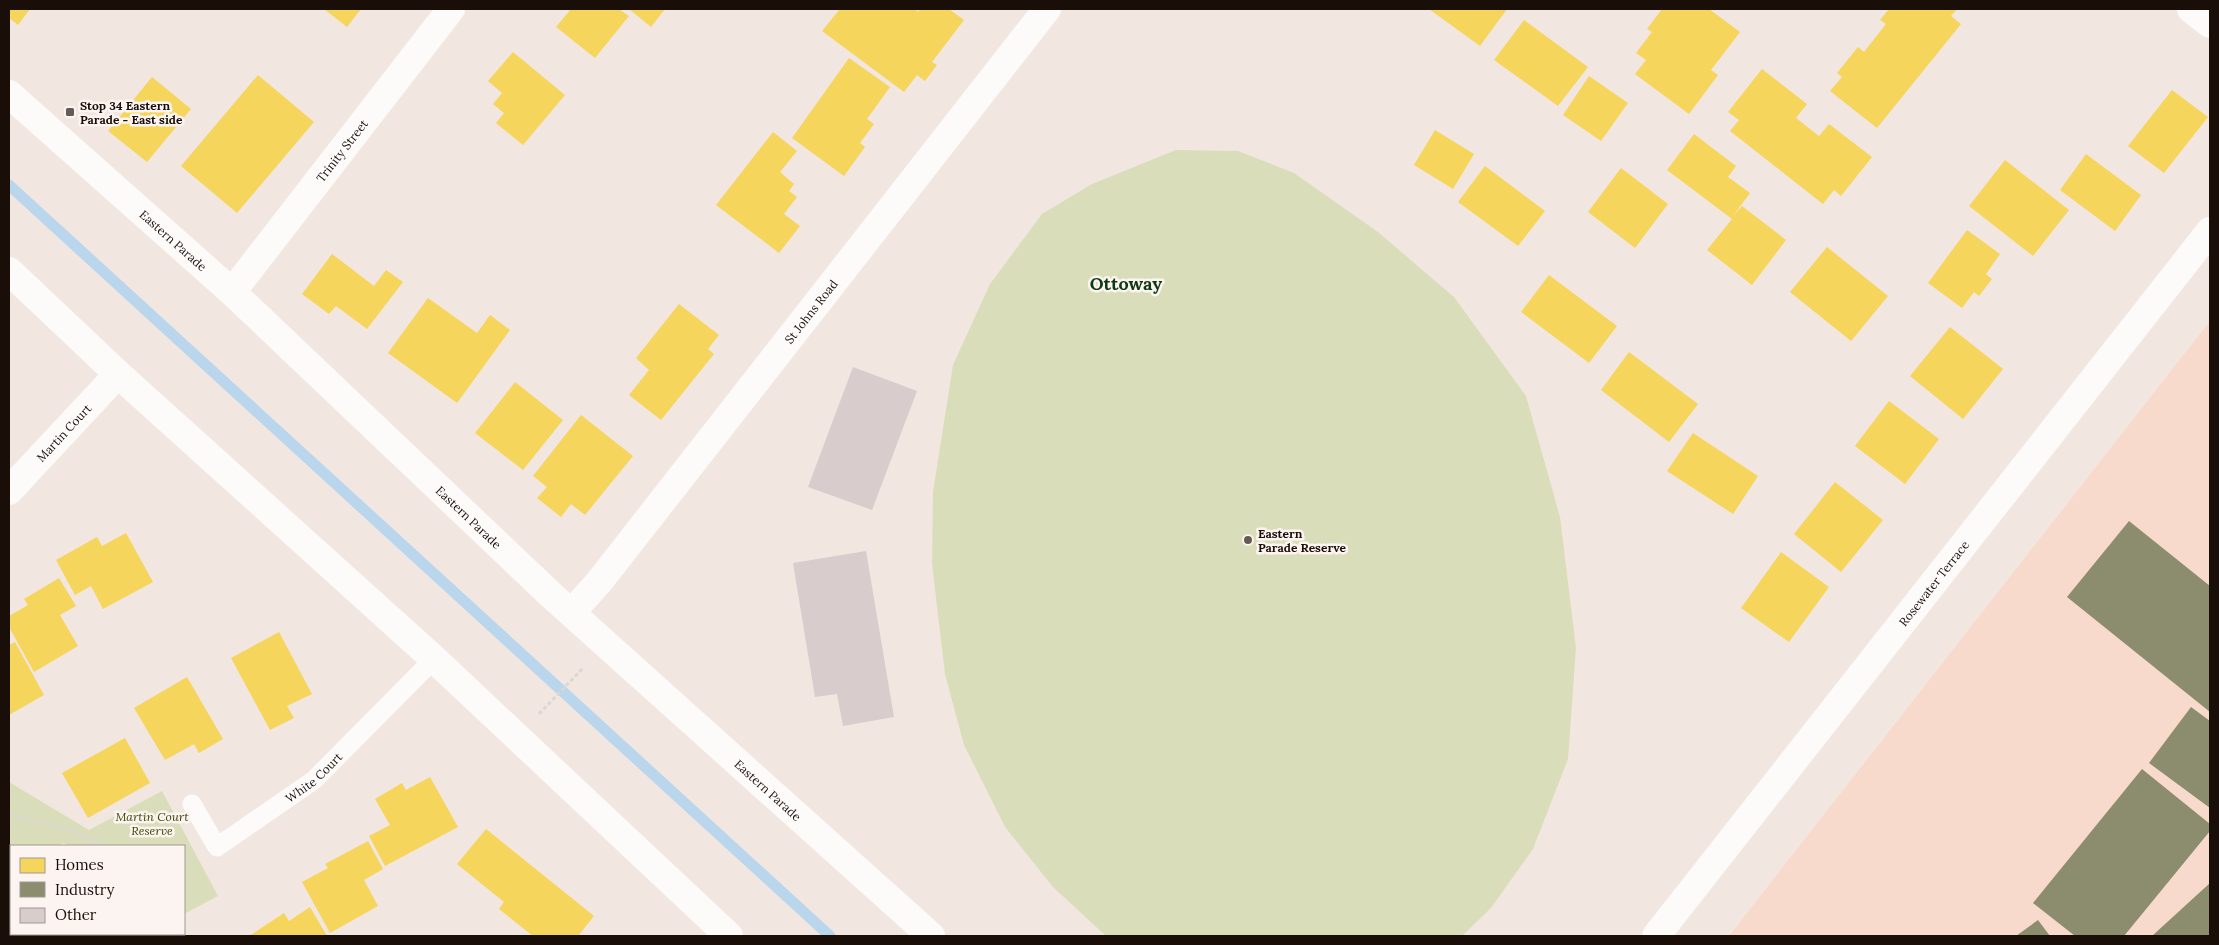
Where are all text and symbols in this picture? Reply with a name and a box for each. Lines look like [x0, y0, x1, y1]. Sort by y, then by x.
place label: Stop 34 Eastern Parade - East side [80, 98, 183, 127]
marker: Stop 34 Eastern Parade - East side [64, 106, 76, 118]
street label: Trinity Street [313, 116, 371, 185]
street label: Eastern Parade [137, 206, 210, 274]
district label: Ottoway [1090, 272, 1162, 295]
street label: St Johns Road [781, 276, 840, 346]
street label: Martin Court [33, 400, 94, 464]
street label: Eastern Parade [433, 482, 505, 552]
place label: Eastern Parade Reserve [1258, 526, 1347, 555]
marker: Eastern Parade Reserve [1242, 534, 1254, 546]
street label: Rosewater Terrace [1895, 537, 1972, 629]
street label: White Court [282, 749, 345, 805]
street label: Eastern Parade [732, 756, 805, 824]
park label: Martin Court Reserve [115, 809, 189, 838]
legend [10, 845, 185, 935]
text: Homes [55, 855, 104, 874]
text: Industry [55, 880, 114, 899]
text: Other [55, 905, 97, 924]

